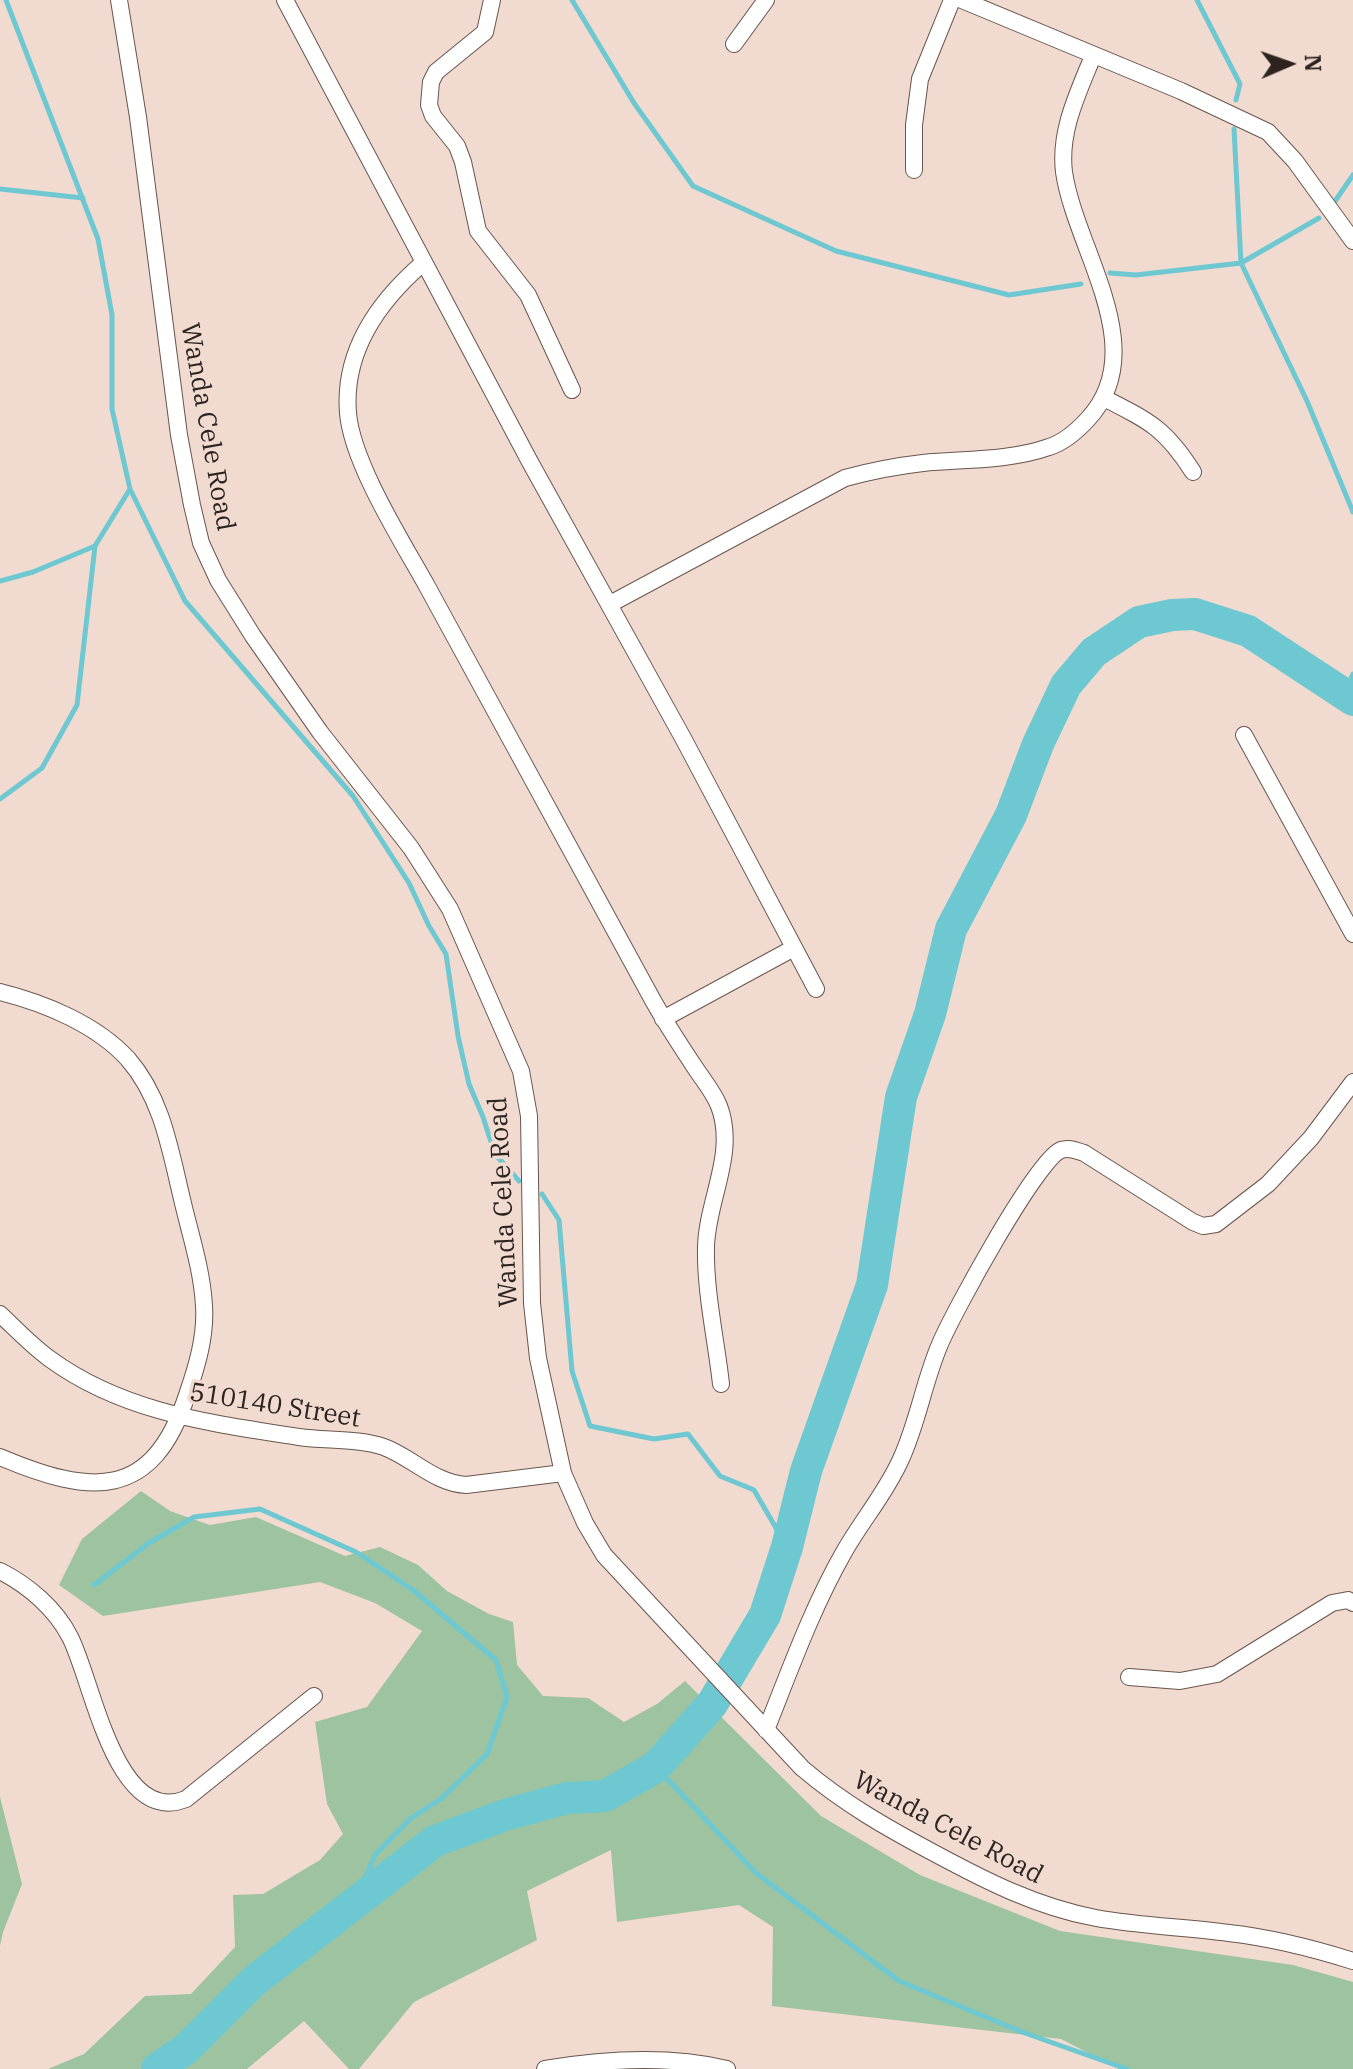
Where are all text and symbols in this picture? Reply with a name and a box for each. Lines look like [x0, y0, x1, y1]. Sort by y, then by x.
north arrow [1249, 24, 1329, 104]
text: N [1299, 54, 1328, 72]
street label: Wanda Cele Road [173, 321, 241, 533]
street label: Wanda Cele Road [483, 1096, 525, 1308]
street label: 510140 Street [187, 1377, 363, 1435]
street label: Wanda Cele Road [848, 1765, 1048, 1891]

